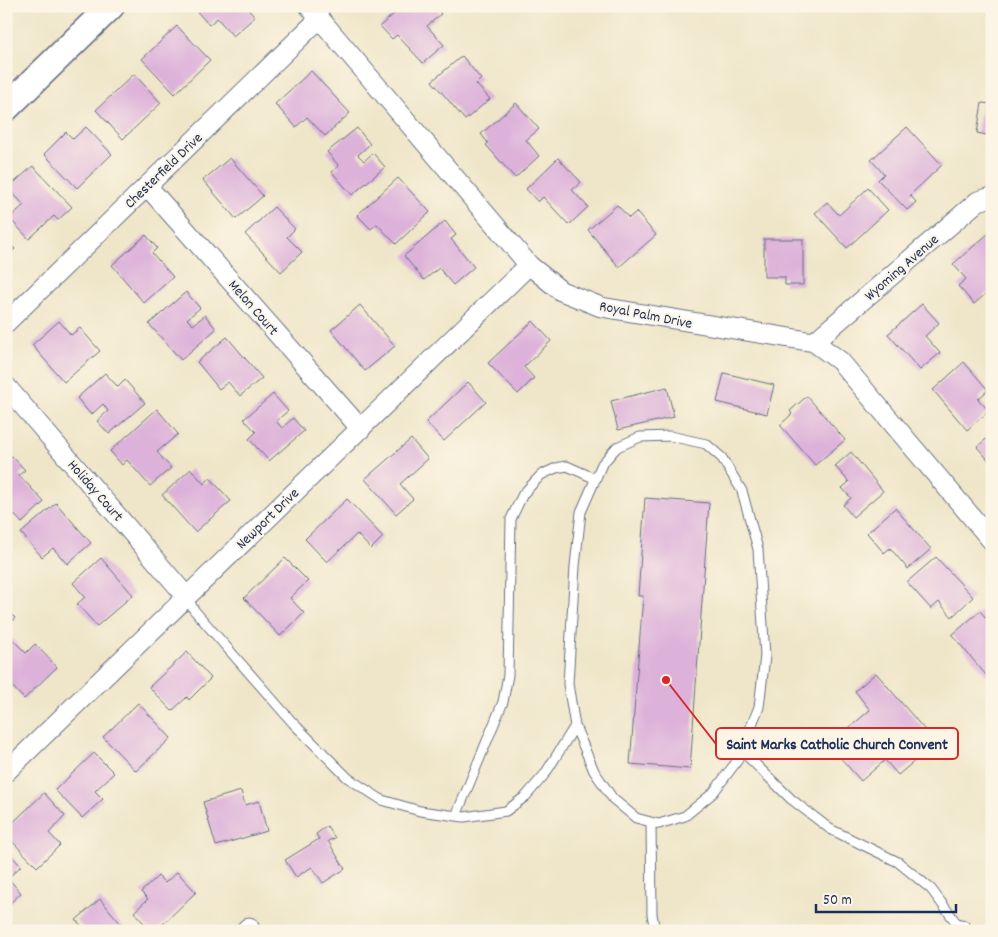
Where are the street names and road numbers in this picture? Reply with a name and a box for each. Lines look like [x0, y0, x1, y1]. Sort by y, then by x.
street label: Chesterfield Drive [120, 128, 209, 215]
street label: Wyoming Avenue [860, 230, 945, 307]
street label: Melon Court [222, 276, 283, 341]
street label: Royal Palm Drive [597, 296, 694, 336]
street label: Holiday Court [61, 455, 128, 528]
street label: Newport Drive [232, 483, 305, 555]

